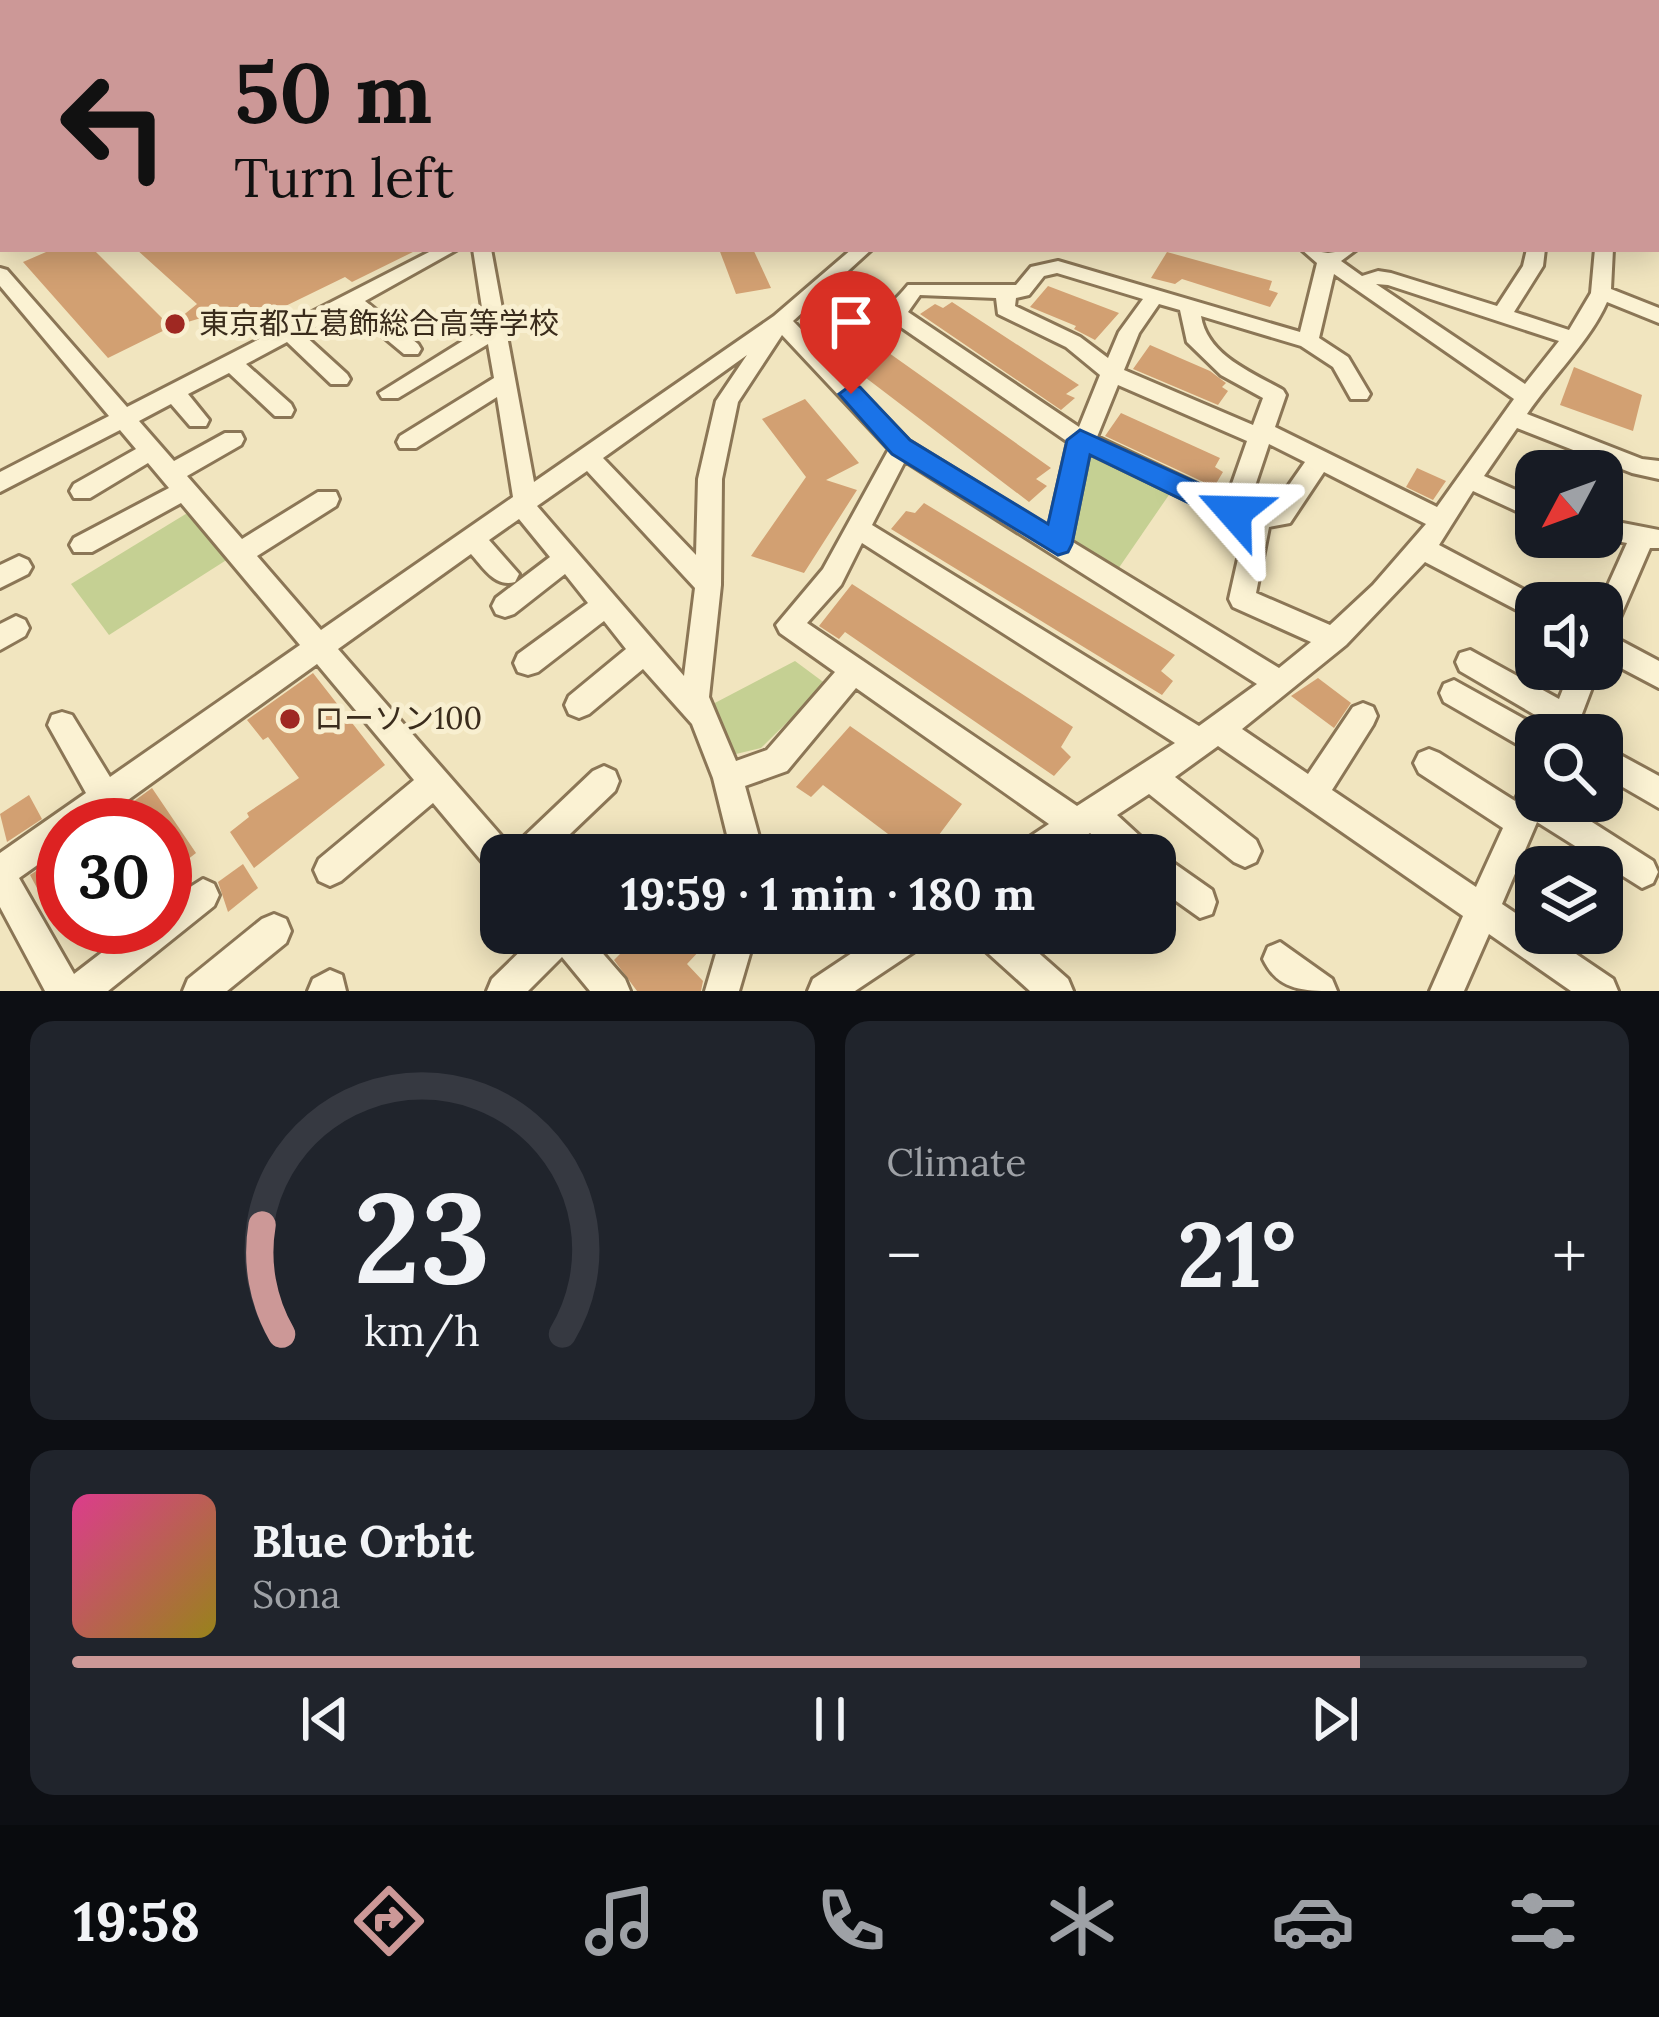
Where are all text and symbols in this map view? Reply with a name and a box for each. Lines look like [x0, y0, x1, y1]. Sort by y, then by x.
text: 50 m [234, 38, 432, 146]
icon: left [36, 48, 192, 204]
text: Turn left [234, 143, 454, 212]
pin [800, 271, 902, 394]
icon: arrive [818, 289, 884, 355]
place label: 東京都立葛飾総合高等学校 [199, 304, 559, 342]
marker: 東京都立葛飾総合高等学校 [162, 311, 188, 337]
position arrow [1171, 449, 1297, 575]
north arrow [1515, 450, 1623, 558]
map controls [1515, 450, 1623, 954]
button: sound [1515, 582, 1623, 690]
place label: ローソン100 [314, 699, 482, 737]
marker: ローソン100 [277, 706, 303, 732]
button: search [1515, 714, 1623, 822]
speed limit sign: 30 [36, 798, 192, 954]
button: layers [1515, 846, 1623, 954]
text: 19:59 · 1 min · 180 m [621, 865, 1035, 922]
text: Climate [887, 1137, 1026, 1187]
text: 23 [354, 1157, 490, 1317]
text: 21° [1177, 1196, 1296, 1312]
text: − [887, 1213, 921, 1297]
text: + [1552, 1213, 1587, 1297]
text: km/h [364, 1302, 480, 1357]
text: Blue Orbit [252, 1512, 474, 1569]
text: Sona [252, 1569, 341, 1619]
icon: previous [292, 1686, 358, 1752]
icon: pause [797, 1686, 863, 1752]
icon: next [1302, 1686, 1368, 1752]
icon: directions [347, 1879, 431, 1963]
icon: music [578, 1879, 662, 1963]
icon: phone [809, 1879, 893, 1963]
icon: climate [1040, 1879, 1124, 1963]
icon: car [1271, 1879, 1355, 1963]
icon: filters [1501, 1879, 1585, 1963]
text: 19:58 [73, 1887, 200, 1956]

